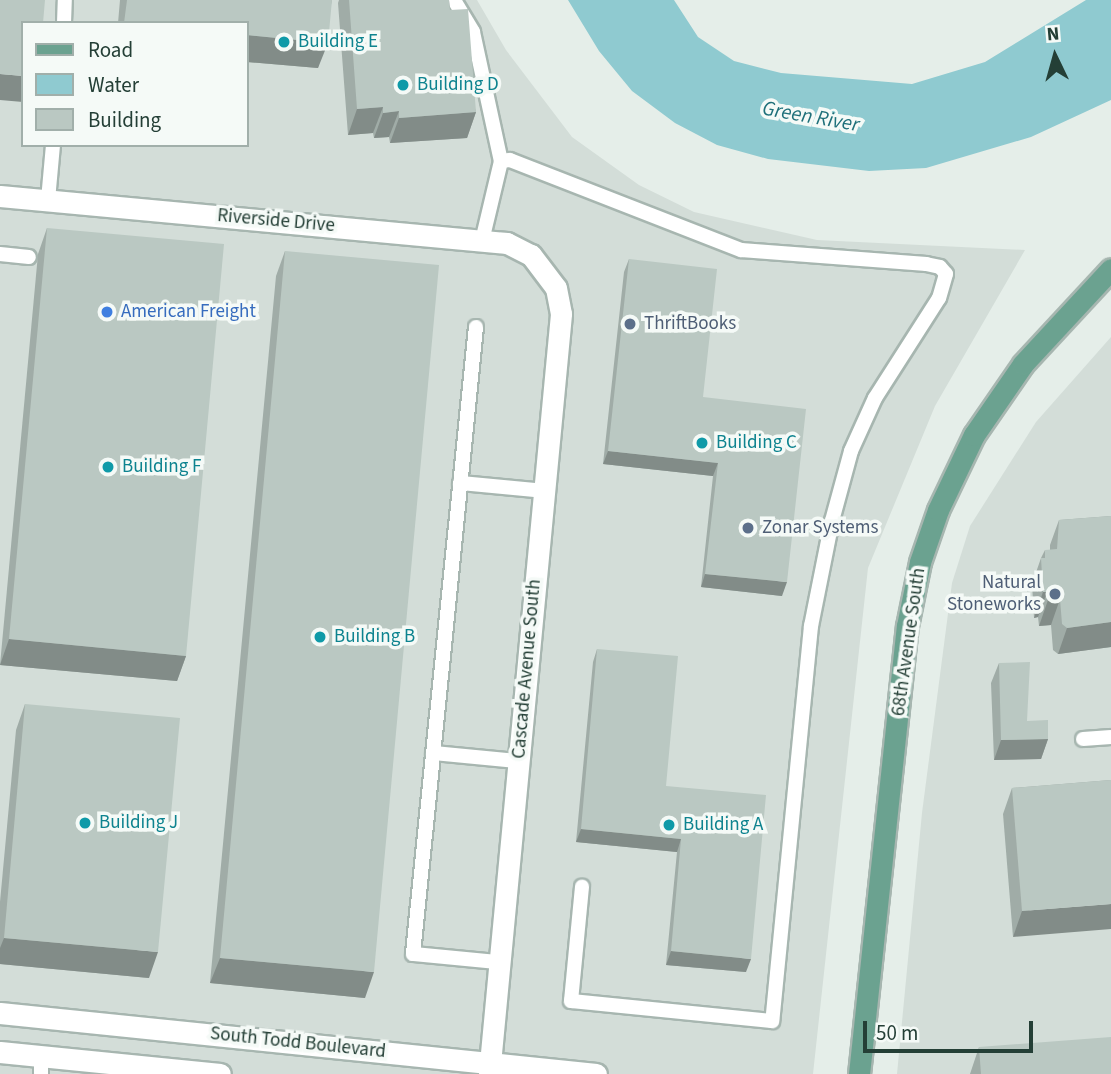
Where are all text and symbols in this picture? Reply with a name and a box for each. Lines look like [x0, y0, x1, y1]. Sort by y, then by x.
legend [21, 21, 248, 147]
north arrow [1020, 21, 1090, 91]
text: N [1046, 21, 1061, 49]
place label: Building E [298, 31, 378, 53]
marker: Building E [276, 34, 292, 50]
text: Road [88, 35, 133, 65]
text: Water [88, 70, 139, 100]
place label: Building D [417, 74, 499, 96]
marker: Building D [395, 77, 411, 93]
water label: Green River [761, 95, 861, 137]
text: Building [88, 105, 161, 135]
street label: Riverside Drive [216, 205, 336, 237]
place label: American Freight [121, 301, 256, 323]
marker: American Freight [99, 304, 115, 320]
place label: ThriftBooks [644, 313, 736, 335]
marker: ThriftBooks [622, 316, 638, 332]
place label: Building C [716, 432, 797, 454]
marker: Building C [694, 435, 710, 451]
place label: Building F [122, 456, 201, 478]
marker: Building F [100, 459, 116, 475]
place label: Zonar Systems [762, 517, 878, 539]
marker: Zonar Systems [740, 520, 756, 536]
street label: 68th Avenue South [887, 566, 931, 718]
place label: Natural Stoneworks [947, 572, 1041, 616]
street label: Cascade Avenue South [508, 578, 546, 760]
marker: Natural Stoneworks [1047, 586, 1063, 602]
place label: Building B [334, 626, 415, 648]
marker: Building B [312, 629, 328, 645]
place label: Building J [99, 812, 178, 834]
place label: Building A [683, 814, 763, 836]
marker: Building J [77, 815, 93, 831]
marker: Building A [661, 817, 677, 833]
scale bar [866, 1007, 1036, 1052]
text: 50 m [876, 1018, 918, 1048]
street label: South Todd Boulevard [209, 1022, 387, 1064]

